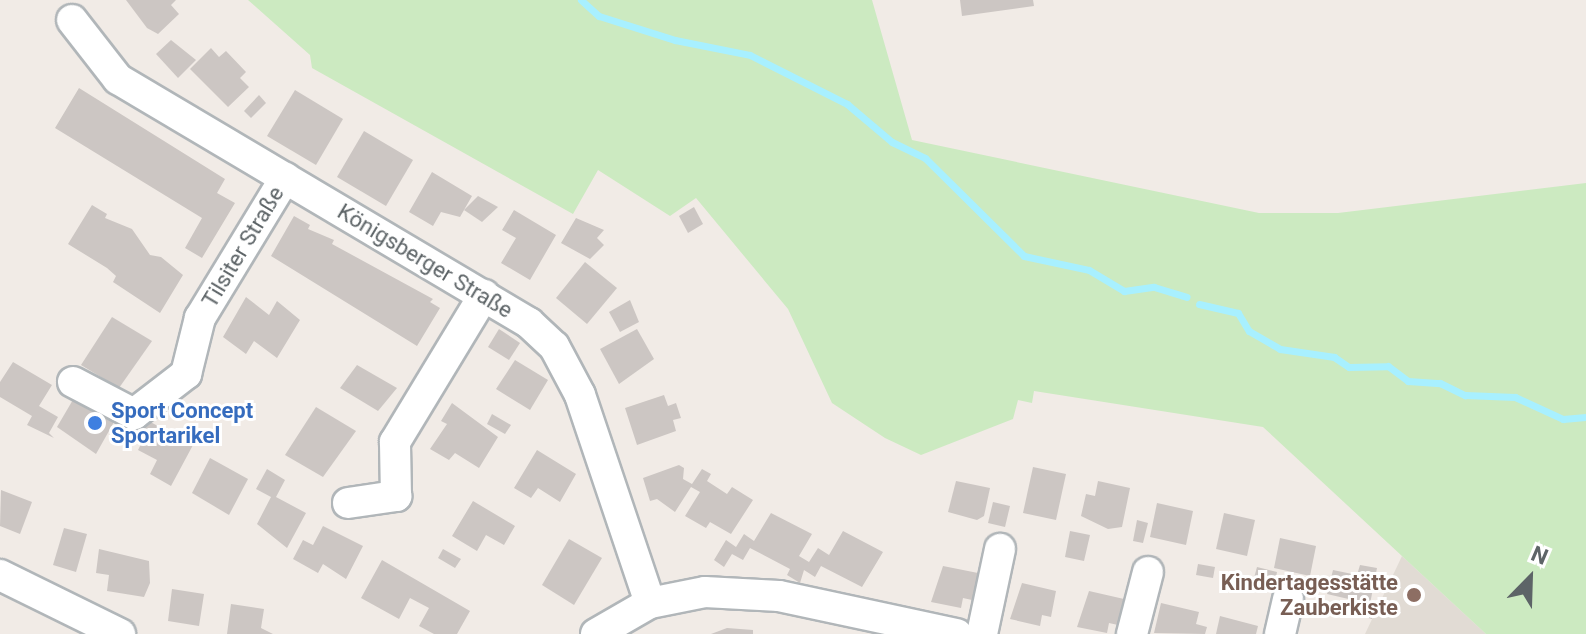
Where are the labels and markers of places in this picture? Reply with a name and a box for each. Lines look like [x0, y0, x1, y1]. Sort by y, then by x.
place label: Sport Concept Sportarikel [111, 397, 253, 448]
marker: Sport Concept Sportarikel [86, 414, 104, 432]
place label: Kindertagesstätte Zauberkiste [1221, 569, 1398, 620]
marker: Kindertagesstätte Zauberkiste [1405, 586, 1423, 604]

